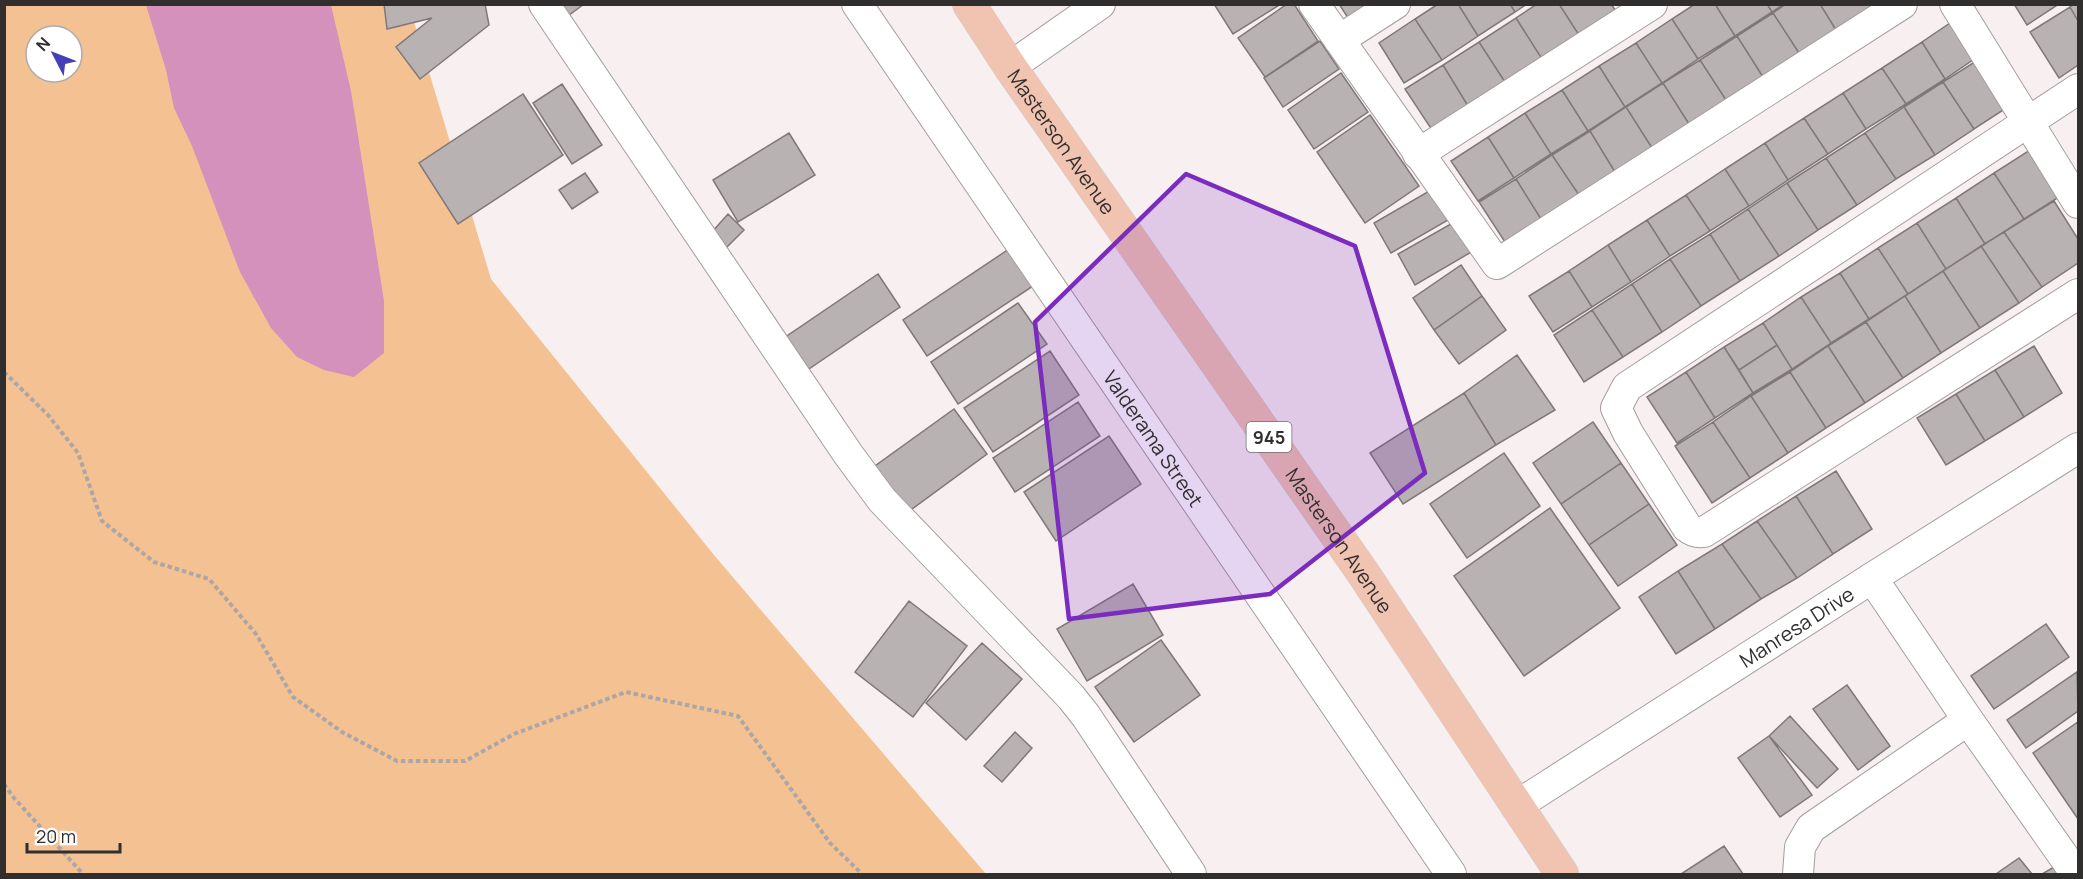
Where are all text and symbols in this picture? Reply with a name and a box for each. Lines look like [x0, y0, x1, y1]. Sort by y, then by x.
north arrow [24, 24, 84, 84]
text: N [31, 32, 55, 56]
street label: Masterson Avenue [1002, 64, 1122, 219]
street label: Valderama Street [1098, 365, 1210, 512]
road number: 945 [1246, 422, 1292, 452]
street label: Masterson Avenue [1280, 462, 1399, 618]
street label: Manresa Drive [1734, 580, 1859, 673]
scale bar [27, 816, 120, 854]
text: 20 m [36, 824, 76, 848]

